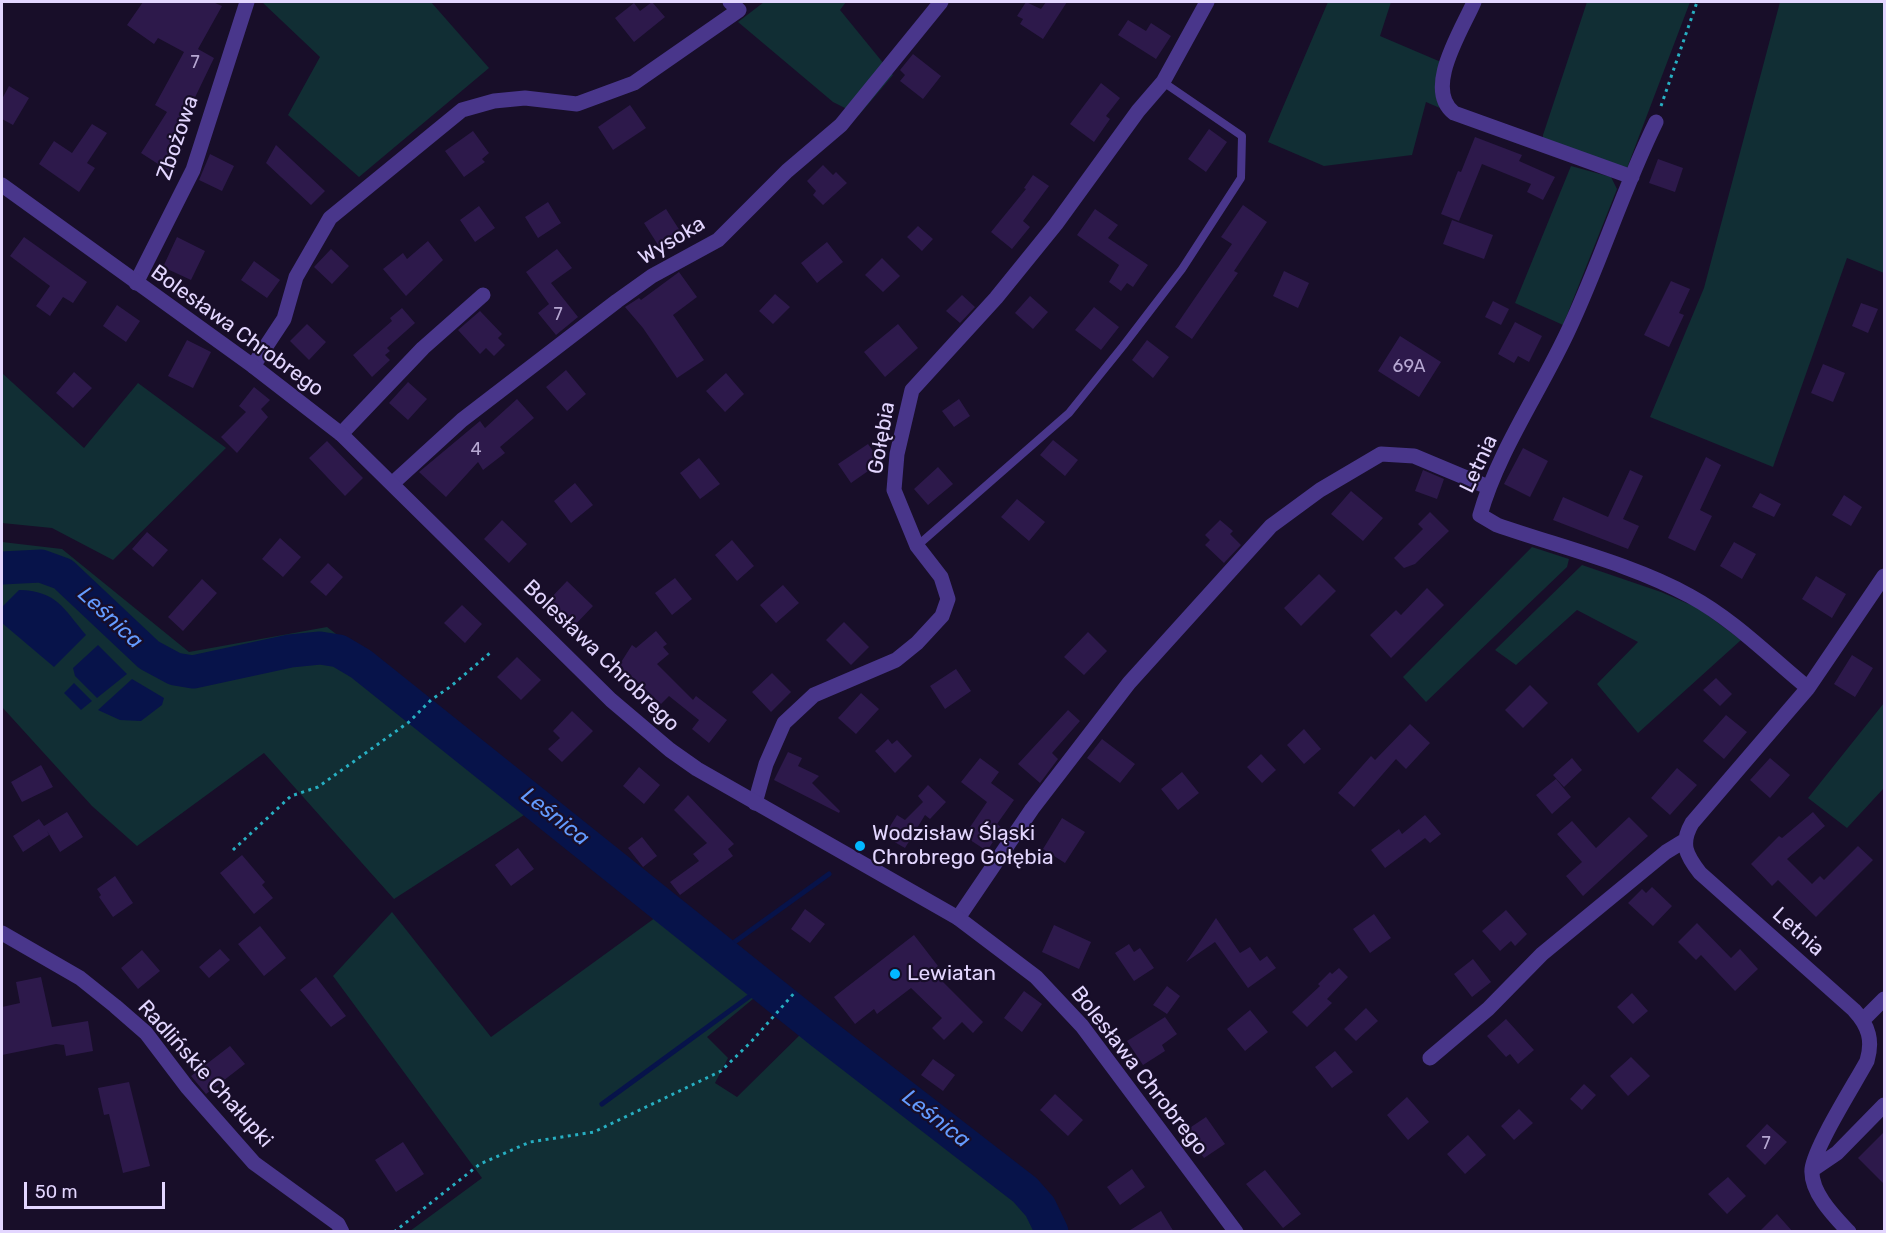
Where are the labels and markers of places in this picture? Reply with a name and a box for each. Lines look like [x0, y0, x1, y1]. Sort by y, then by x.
place label: Wodzisław Śląski Chrobrego Gołębia [872, 821, 1053, 871]
marker: Wodzisław Śląski Chrobrego Gołębia [853, 839, 867, 853]
place label: Lewiatan [907, 961, 996, 987]
marker: Lewiatan [888, 967, 902, 981]

